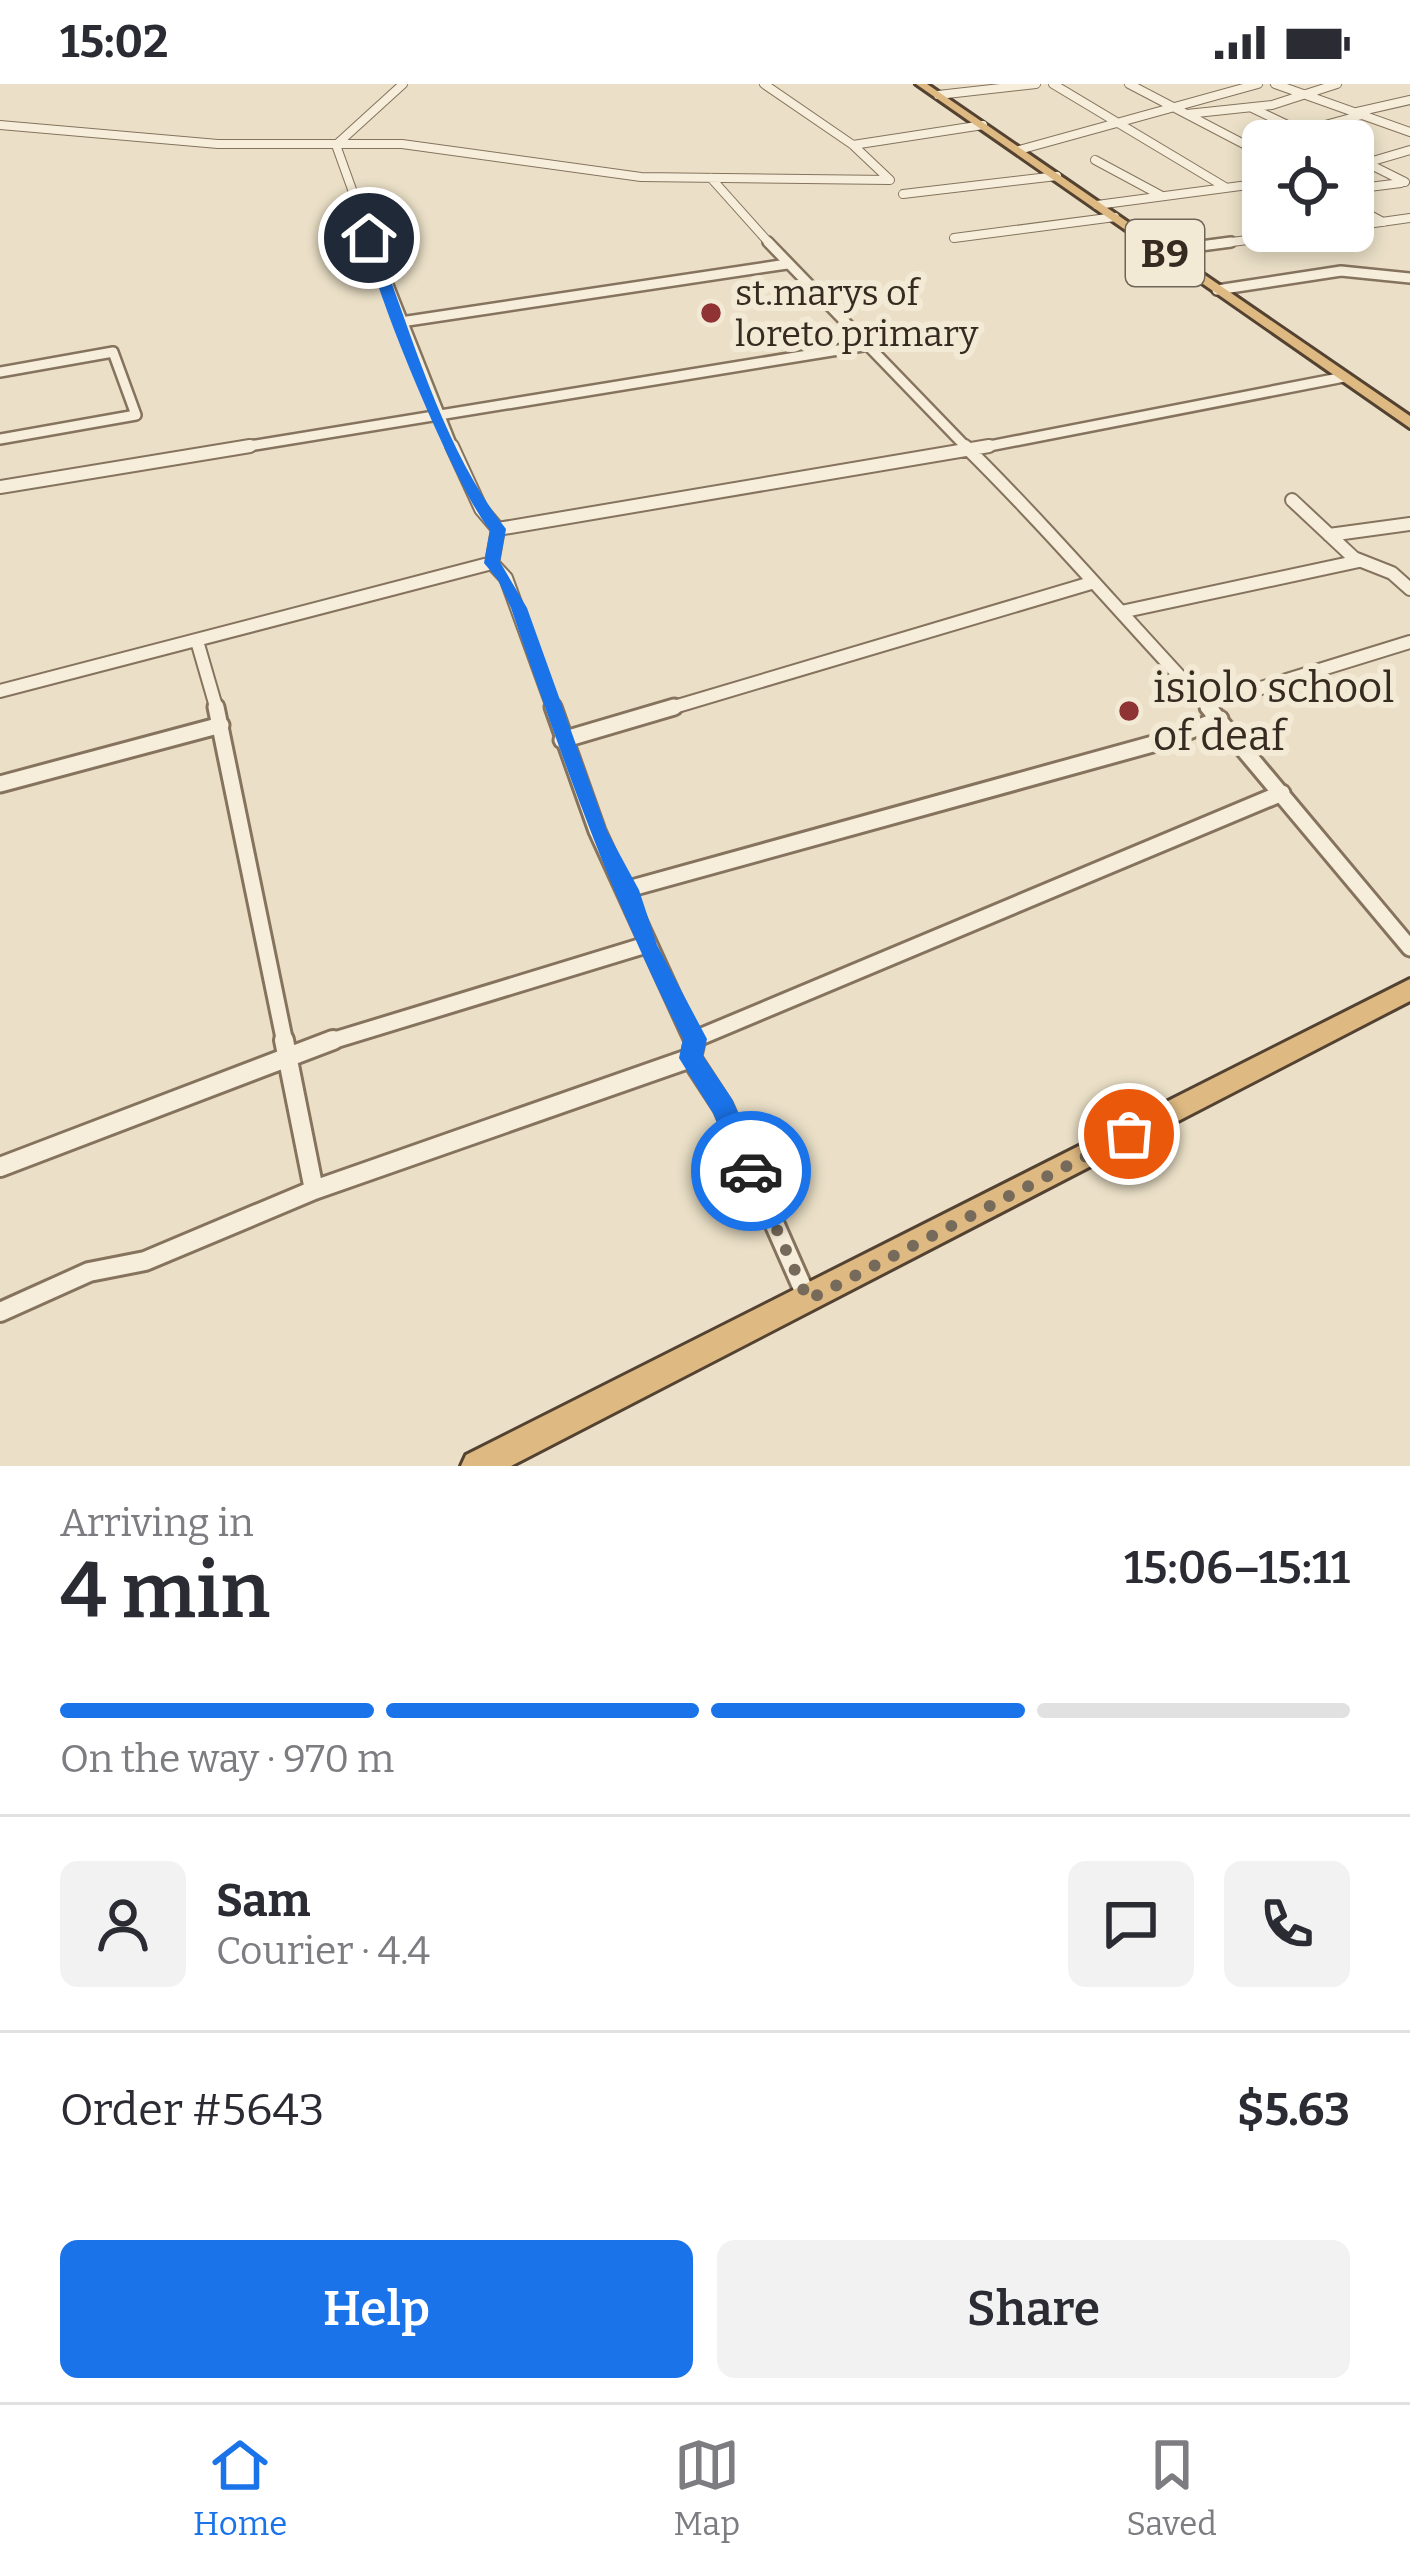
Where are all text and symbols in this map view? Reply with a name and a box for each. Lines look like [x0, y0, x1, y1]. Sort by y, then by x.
text: 15:02 [60, 15, 168, 69]
map controls [1242, 120, 1374, 252]
button: locate [1242, 120, 1374, 252]
pin [318, 187, 420, 289]
icon: home [336, 205, 402, 271]
road number: B9 [1126, 220, 1204, 286]
place label: st.marys of loreto primary [735, 271, 979, 356]
marker: st.marys of loreto primary [698, 300, 724, 326]
place label: isiolo school of deaf [1153, 663, 1394, 761]
marker: isiolo school of deaf [1116, 698, 1142, 724]
pin [1078, 1083, 1180, 1185]
icon: bag [1096, 1101, 1162, 1167]
courier [691, 1111, 811, 1231]
icon: car [718, 1138, 784, 1204]
text: Arriving in [60, 1500, 254, 1546]
text: 15:06–15:11 [1124, 1541, 1350, 1595]
text: 4 min [60, 1544, 270, 1638]
text: On the way · 970 m [60, 1736, 394, 1782]
button: person [60, 1861, 186, 1987]
button: chat [1068, 1861, 1194, 1987]
button: phone [1224, 1861, 1350, 1987]
text: Sam [216, 1874, 310, 1928]
text: Courier · 4.4 [216, 1928, 430, 1974]
text: Order #5643 [60, 2083, 324, 2137]
text: $5.63 [1237, 2083, 1350, 2137]
button: Help [60, 2240, 693, 2378]
button: Share [717, 2240, 1350, 2378]
tab: Home [193, 2432, 287, 2544]
tab: Map [673, 2432, 740, 2544]
tab: Saved [1126, 2432, 1217, 2544]

